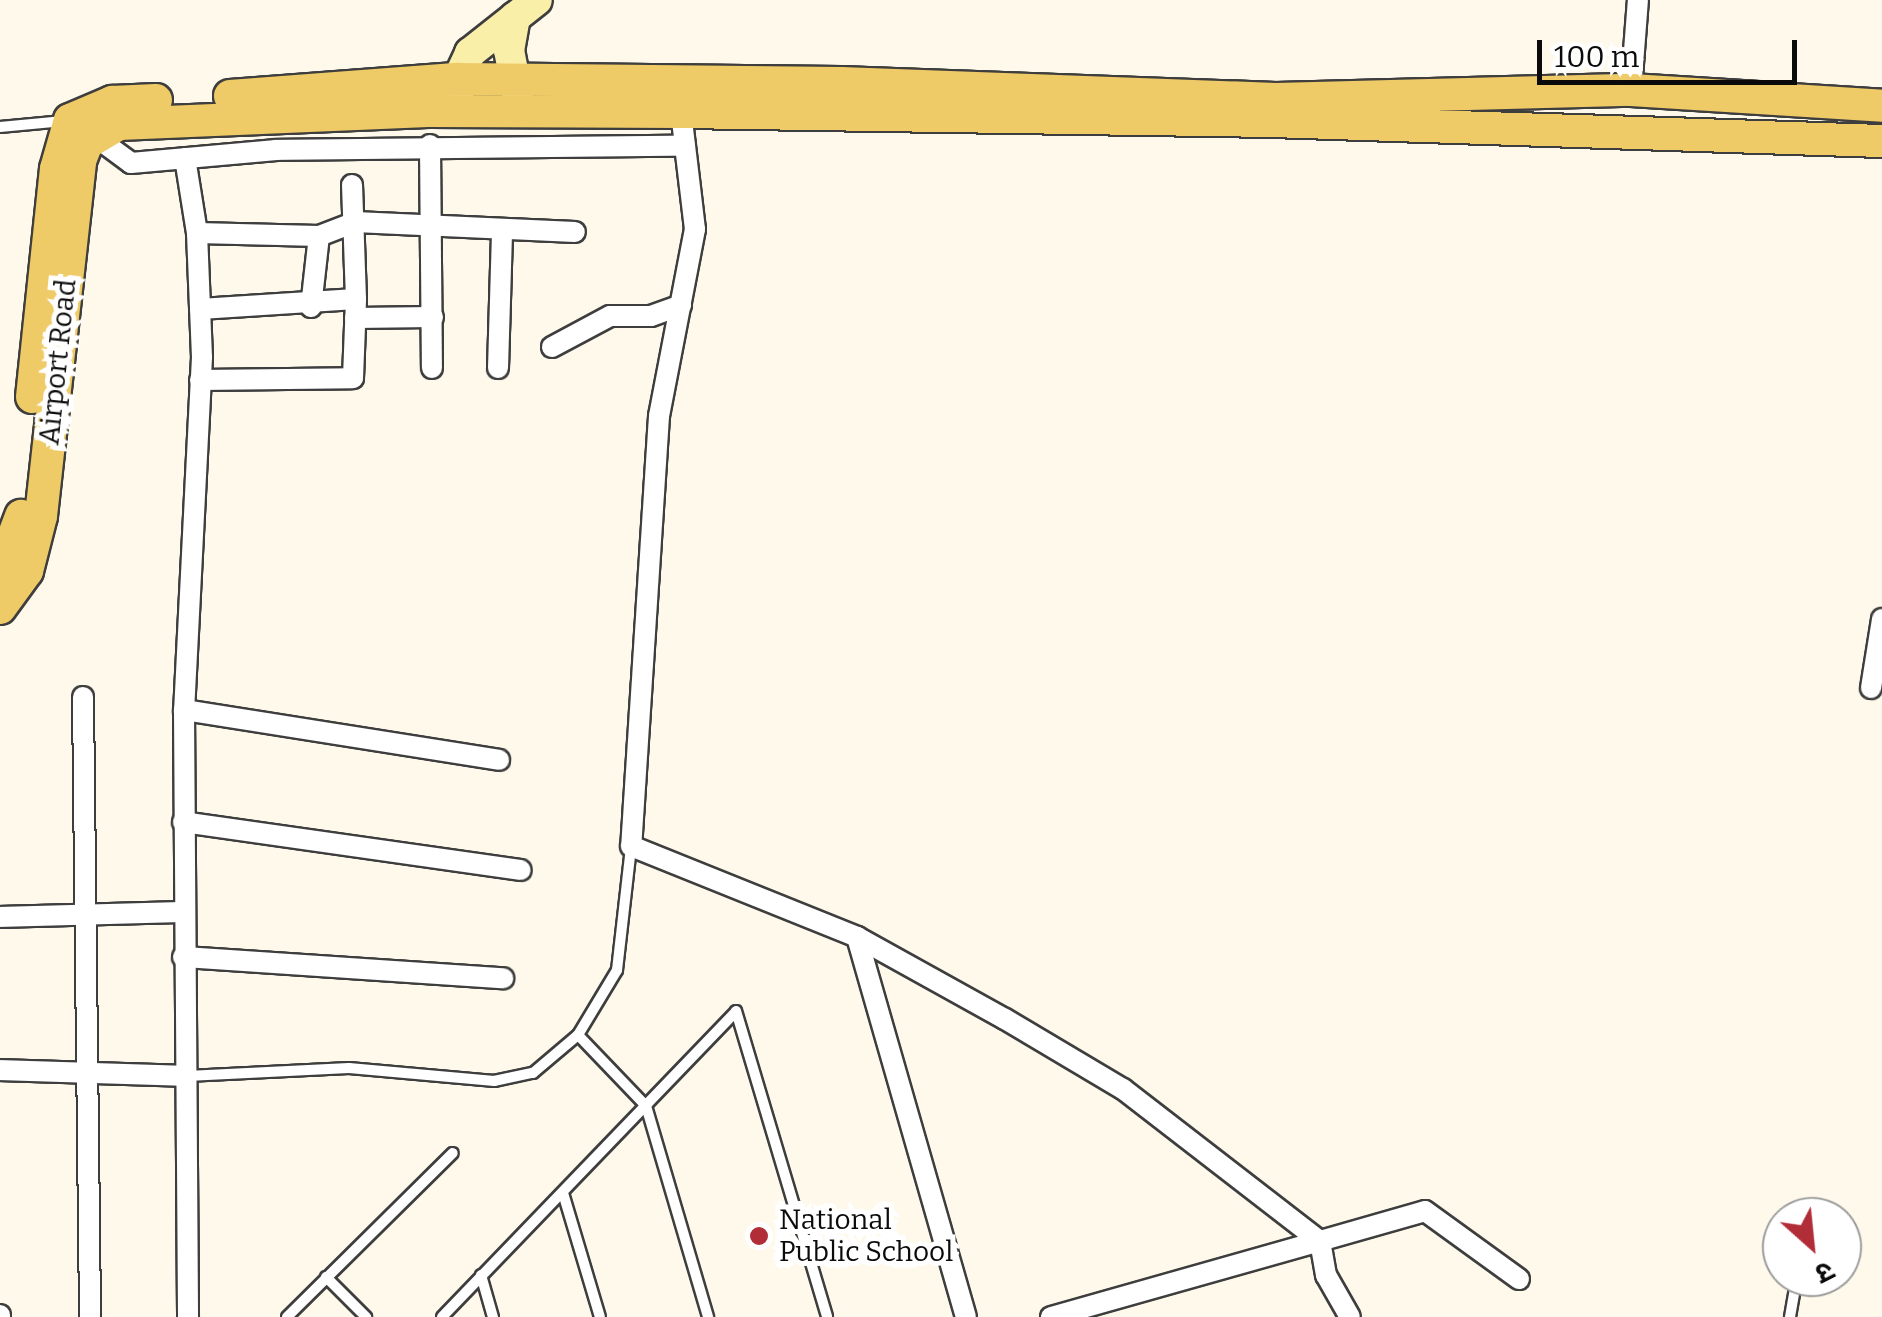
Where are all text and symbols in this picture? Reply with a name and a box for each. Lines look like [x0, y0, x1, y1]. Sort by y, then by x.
scale bar [1542, 20, 1802, 82]
text: 100 m [1554, 39, 1639, 75]
street label: Airport Road [33, 278, 83, 446]
north arrow [1762, 1197, 1862, 1297]
place label: National Public School [779, 1203, 953, 1269]
marker: National Public School [748, 1225, 770, 1247]
text: उ [1810, 1254, 1840, 1291]

